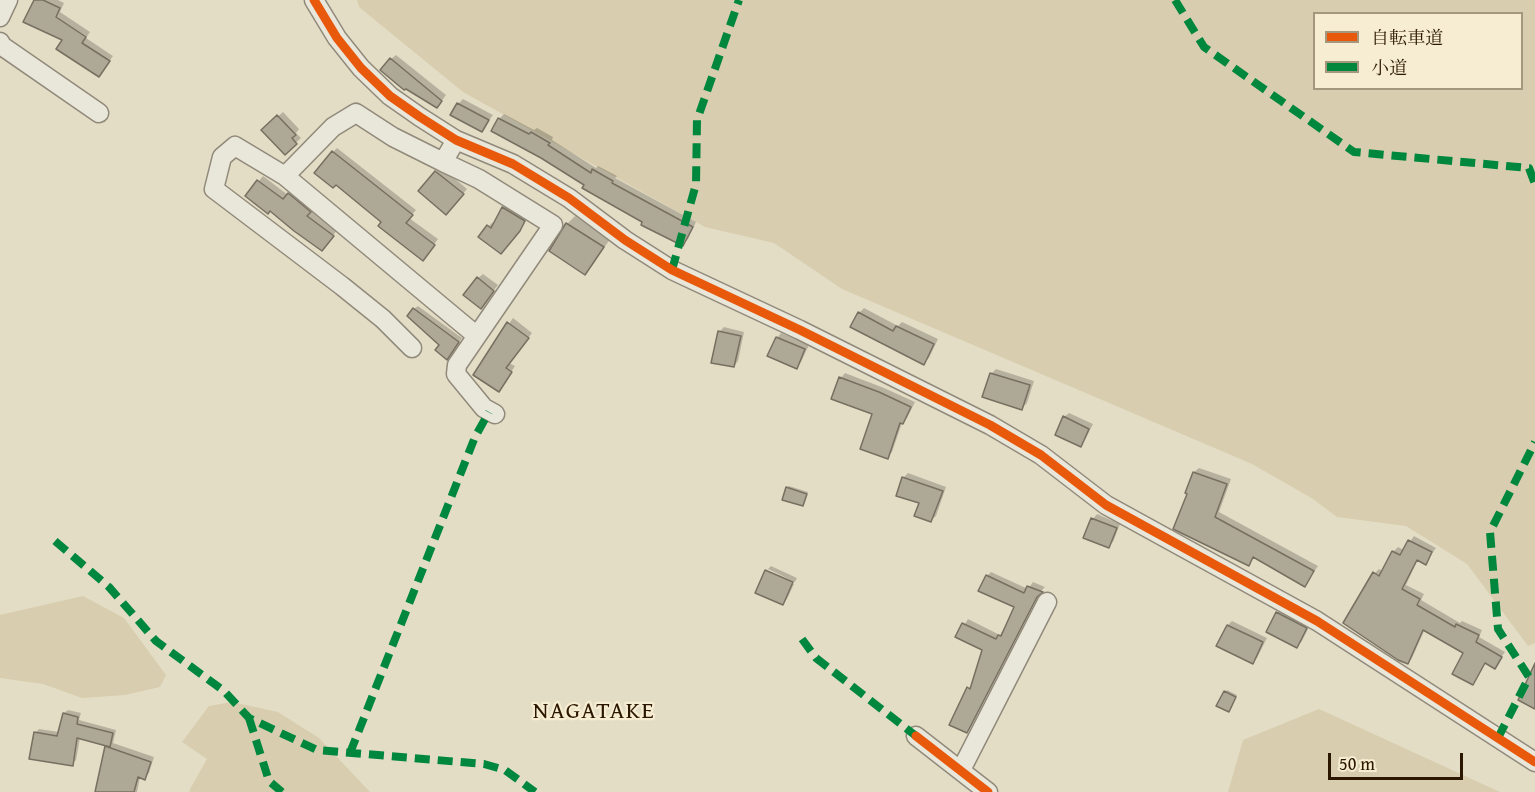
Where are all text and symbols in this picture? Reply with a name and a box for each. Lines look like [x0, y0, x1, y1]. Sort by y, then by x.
legend [1313, 12, 1523, 90]
text: 自転車道 [1371, 24, 1443, 51]
text: 小道 [1371, 54, 1407, 81]
district label: NAGATAKE [533, 698, 655, 726]
scale bar [1331, 741, 1466, 779]
text: 50 m [1339, 750, 1375, 777]

